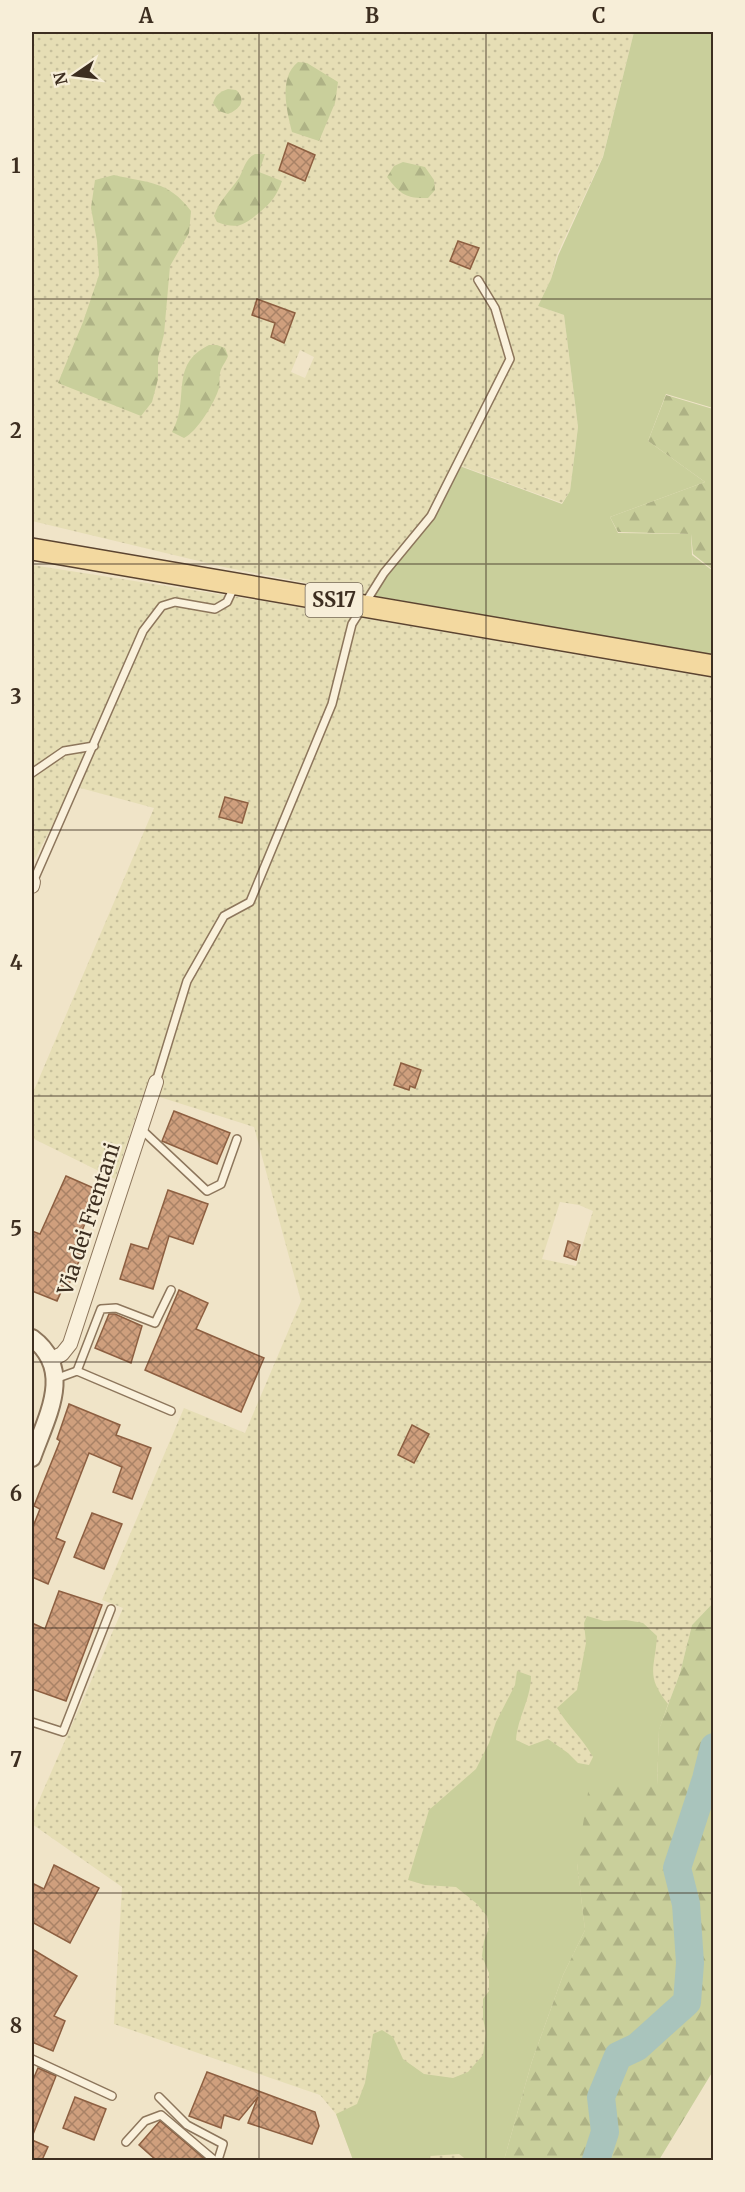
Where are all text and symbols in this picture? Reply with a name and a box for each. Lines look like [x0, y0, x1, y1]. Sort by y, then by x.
text: A [138, 3, 154, 28]
text: B [365, 3, 379, 28]
text: C [592, 3, 606, 28]
north arrow [45, 45, 105, 105]
text: N [49, 70, 72, 87]
text: 1 [11, 153, 21, 178]
text: 2 [10, 418, 22, 443]
road number: SS17 [306, 583, 362, 617]
text: 3 [10, 684, 22, 709]
text: 4 [10, 950, 23, 975]
street label: Via dei Frentani [51, 1139, 126, 1299]
text: 5 [10, 1216, 22, 1241]
text: 6 [10, 1481, 22, 1506]
text: 7 [10, 1747, 22, 1772]
text: 8 [10, 2013, 22, 2038]

